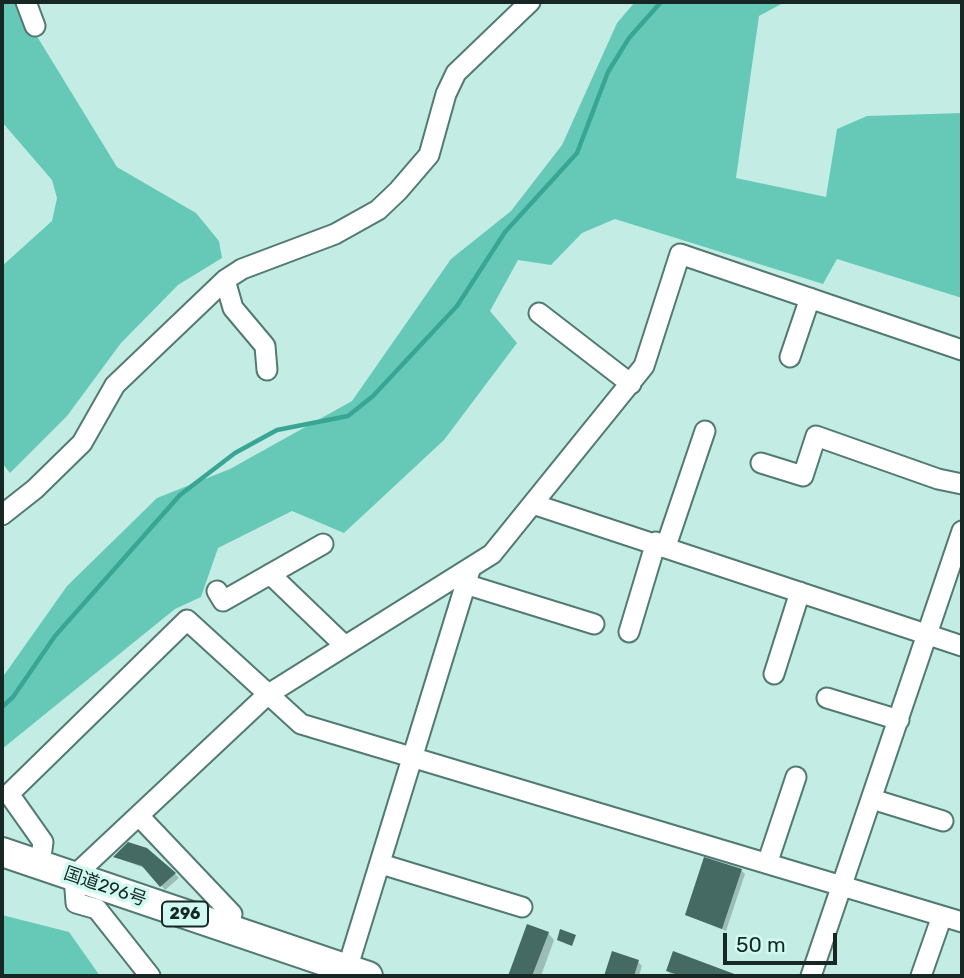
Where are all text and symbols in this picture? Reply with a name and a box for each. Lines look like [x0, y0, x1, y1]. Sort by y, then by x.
street label: 国道296号 [61, 863, 149, 911]
road number: 296 [162, 902, 208, 926]
scale bar [726, 918, 840, 962]
text: 50 m [736, 932, 786, 957]

